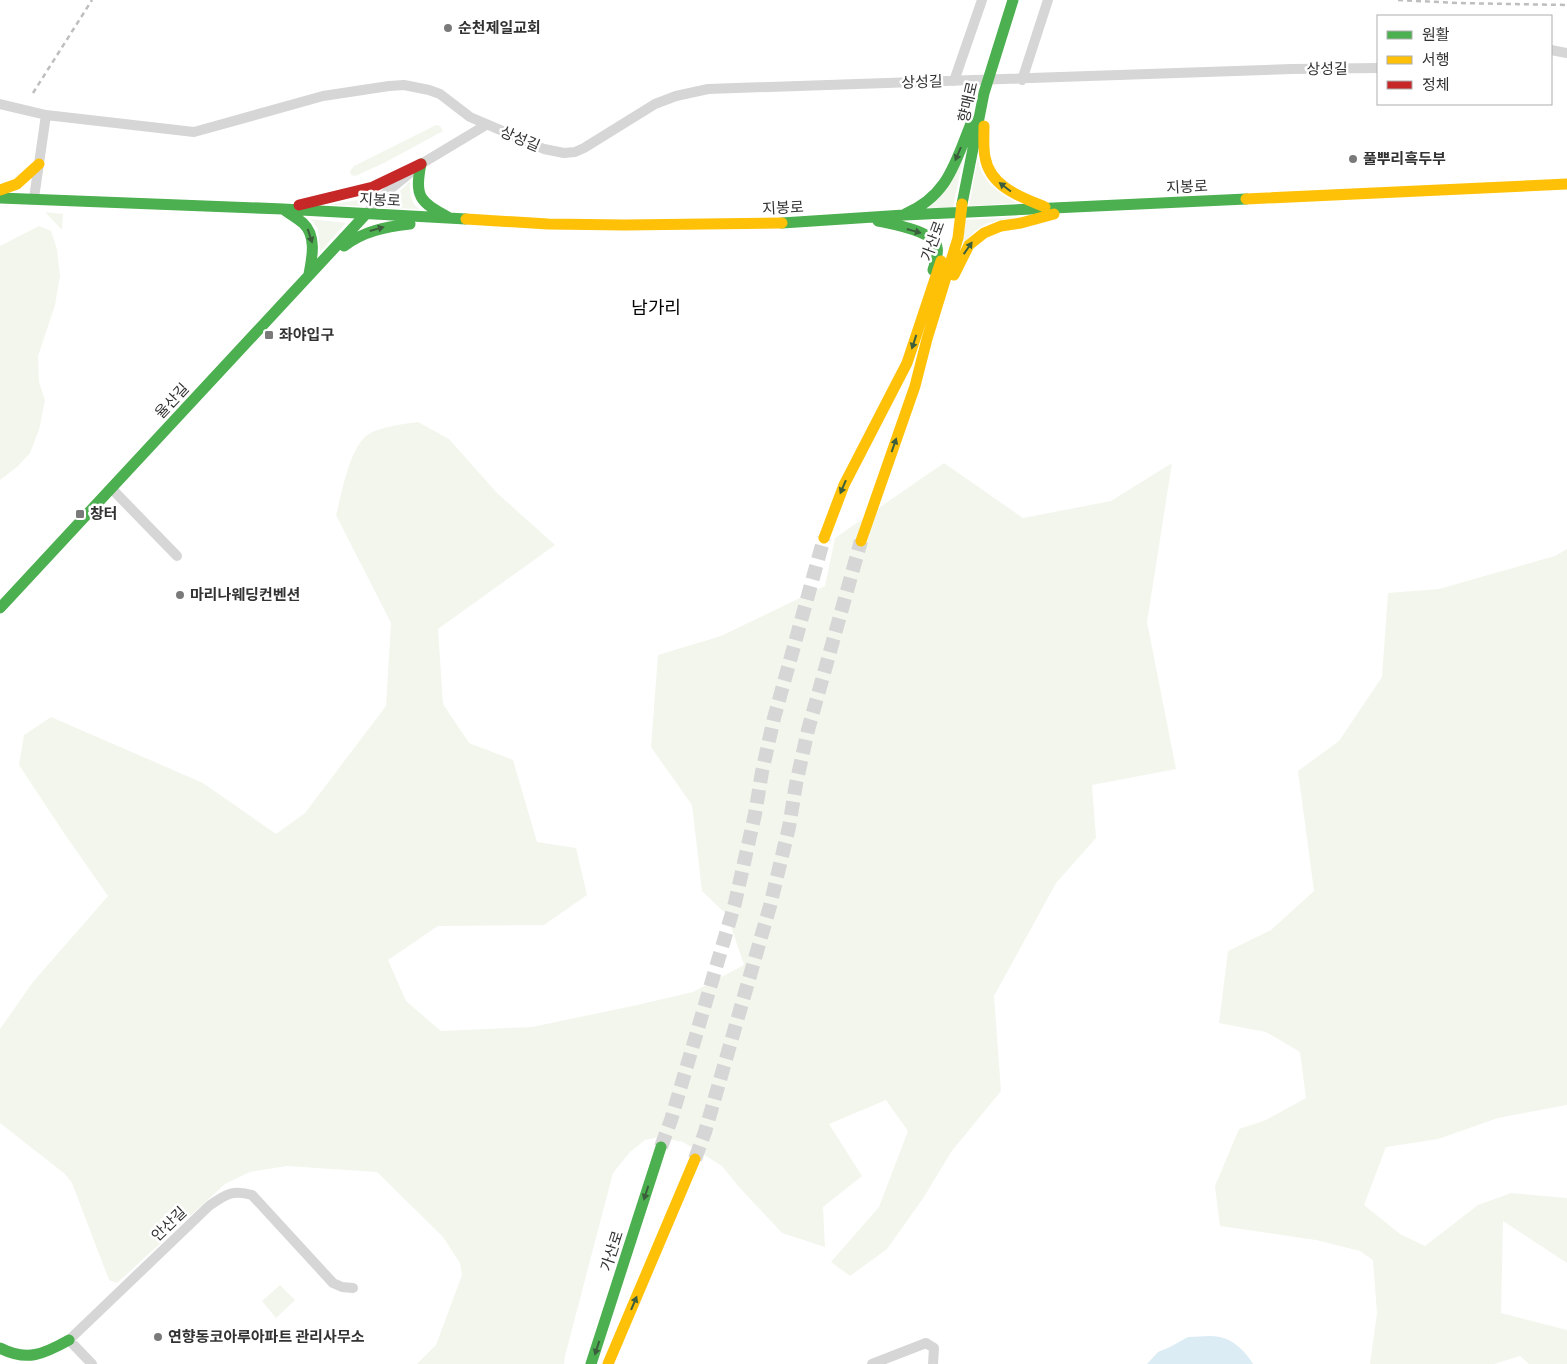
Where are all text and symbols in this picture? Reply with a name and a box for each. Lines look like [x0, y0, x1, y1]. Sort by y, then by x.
legend [1377, 15, 1552, 105]
place label: 순천제일교회 [458, 19, 541, 37]
marker: 순천제일교회 [442, 22, 454, 34]
text: 원활 [1422, 26, 1450, 44]
text: 서행 [1422, 51, 1450, 69]
street label: 상성길 [1306, 60, 1348, 78]
street label: 상성길 [901, 72, 943, 92]
text: 정체 [1422, 76, 1450, 94]
street label: 향매로 [955, 80, 981, 124]
street label: 상성길 [497, 123, 543, 155]
one-way arrow [954, 147, 962, 161]
place label: 풀뿌리흑두부 [1363, 150, 1446, 168]
marker: 풀뿌리흑두부 [1347, 153, 1359, 165]
street label: 지봉로 [1166, 177, 1208, 197]
one-way arrow [998, 182, 1012, 192]
street label: 지봉로 [359, 190, 401, 210]
street label: 지봉로 [762, 198, 804, 218]
street label: 가산로 [917, 218, 949, 264]
one-way arrow [370, 224, 385, 232]
one-way arrow [907, 227, 922, 235]
one-way arrow [306, 229, 314, 244]
one-way arrow [963, 241, 973, 255]
district label: 남가리 [631, 297, 681, 319]
place label: 좌야입구 [279, 326, 334, 344]
marker: 좌야입구 [263, 329, 275, 341]
one-way arrow [910, 334, 918, 349]
street label: 율산길 [151, 380, 193, 422]
one-way arrow [891, 438, 898, 453]
one-way arrow [839, 480, 847, 494]
place label: 창터 [90, 505, 118, 523]
marker: 창터 [74, 508, 86, 520]
place label: 마리나웨딩컨벤션 [190, 586, 300, 604]
marker: 마리나웨딩컨벤션 [174, 589, 186, 601]
one-way arrow [642, 1186, 650, 1201]
street label: 안산길 [148, 1203, 190, 1245]
street label: 가산로 [597, 1229, 627, 1273]
one-way arrow [630, 1296, 638, 1310]
place label: 연향동코아루아파트 관리사무소 [168, 1328, 365, 1346]
marker: 연향동코아루아파트 관리사무소 [152, 1331, 164, 1343]
one-way arrow [593, 1340, 600, 1355]

